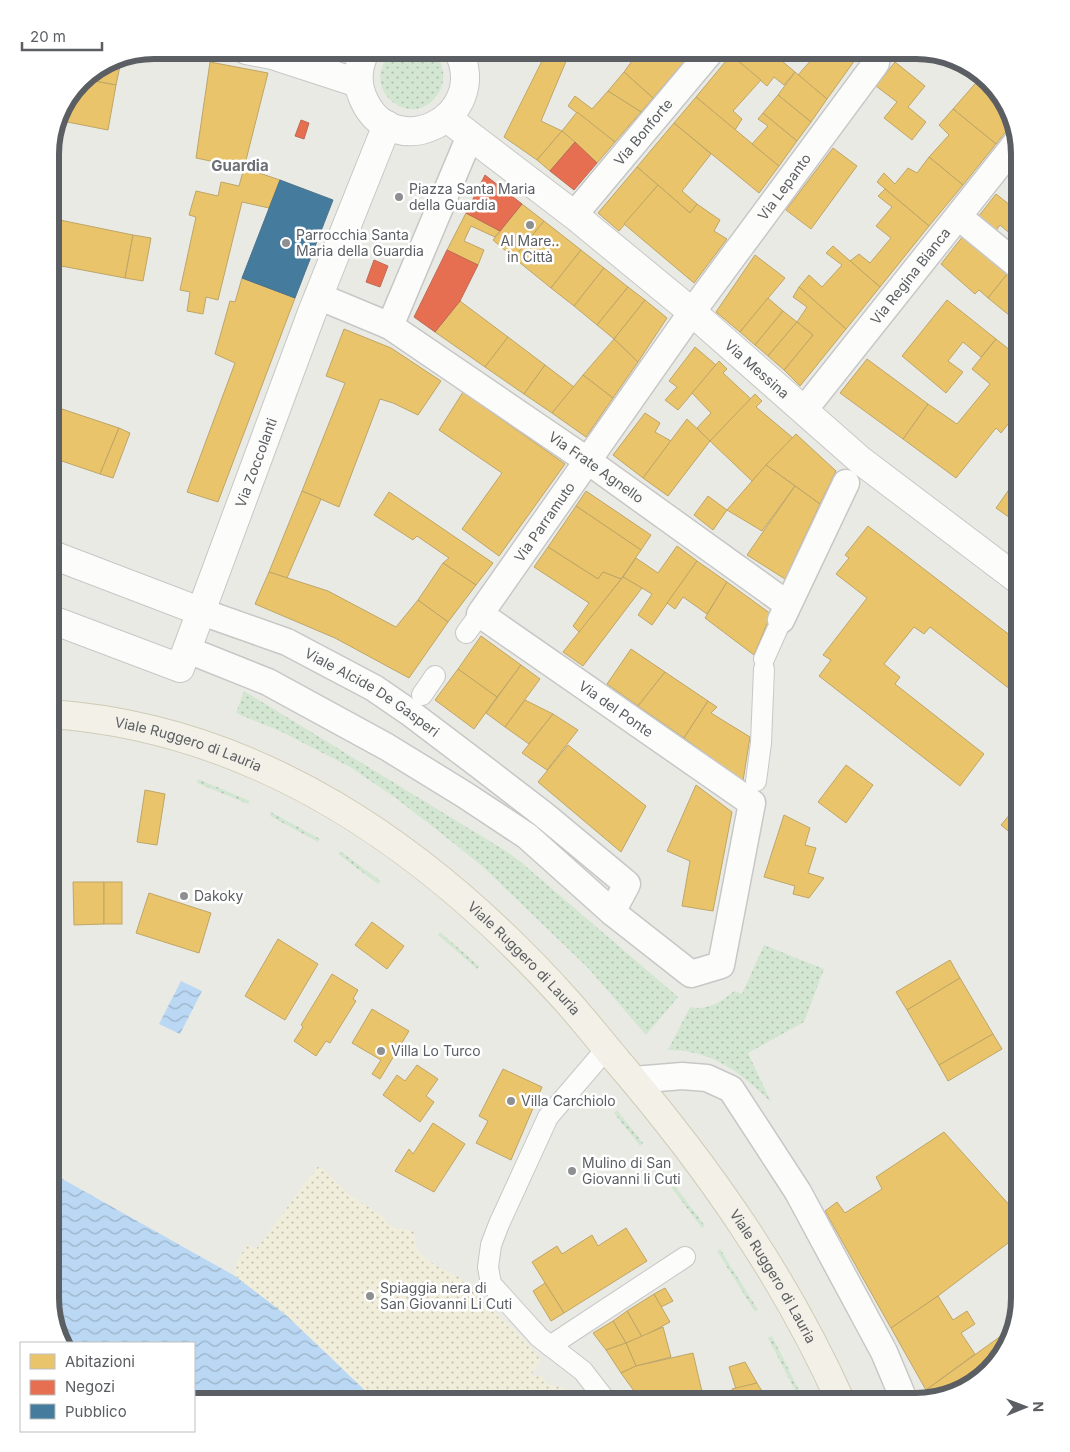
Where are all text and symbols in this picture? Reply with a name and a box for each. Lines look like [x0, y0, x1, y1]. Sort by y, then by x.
scale bar [22, 20, 102, 52]
text: 20 m [30, 27, 66, 46]
street label: Via Bonforte [610, 95, 676, 169]
street label: Via Lepanto [754, 150, 814, 223]
district label: Guardia [211, 156, 269, 175]
place label: Piazza Santa Maria della Guardia [409, 180, 535, 213]
marker: Piazza Santa Maria della Guardia [393, 191, 405, 203]
marker: Al Mare.. in Città [524, 219, 536, 231]
street label: Via Regina Bianca [866, 224, 954, 328]
place label: Parrocchia Santa Maria della Guardia [296, 226, 424, 259]
place label: Al Mare.. in Città [501, 232, 559, 265]
marker: Parrocchia Santa Maria della Guardia [280, 237, 292, 249]
street label: Via Messina [722, 336, 793, 402]
street label: Via Zoccolanti [231, 415, 280, 509]
street label: Via Frate Agnello [546, 428, 647, 506]
street label: Via Parramuto [510, 478, 578, 565]
street label: Viale Alcide De Gasperi [302, 644, 443, 740]
street label: Via del Ponte [576, 677, 657, 741]
street label: Viale Ruggero di Lauria [113, 713, 265, 775]
place label: Dakoky [194, 887, 243, 904]
marker: Dakoky [178, 890, 190, 902]
street label: Viale Ruggero di Lauria [464, 898, 584, 1018]
place label: Villa Lo Turco [391, 1042, 481, 1059]
marker: Villa Lo Turco [375, 1045, 387, 1057]
place label: Villa Carchiolo [521, 1092, 616, 1109]
marker: Villa Carchiolo [505, 1095, 517, 1107]
place label: Mulino di San Giovanni li Cuti [582, 1154, 681, 1187]
marker: Mulino di San Giovanni li Cuti [566, 1165, 578, 1177]
street label: Viale Ruggero di Lauria [727, 1206, 820, 1346]
place label: Spiaggia nera di San Giovanni Li Cuti [380, 1279, 512, 1312]
marker: Spiaggia nera di San Giovanni Li Cuti [364, 1290, 376, 1302]
legend [20, 1342, 195, 1432]
text: Abitazioni [65, 1352, 135, 1371]
text: Negozi [65, 1377, 115, 1396]
north arrow [1000, 1382, 1050, 1432]
text: N [1030, 1401, 1047, 1412]
text: Pubblico [65, 1402, 127, 1421]

